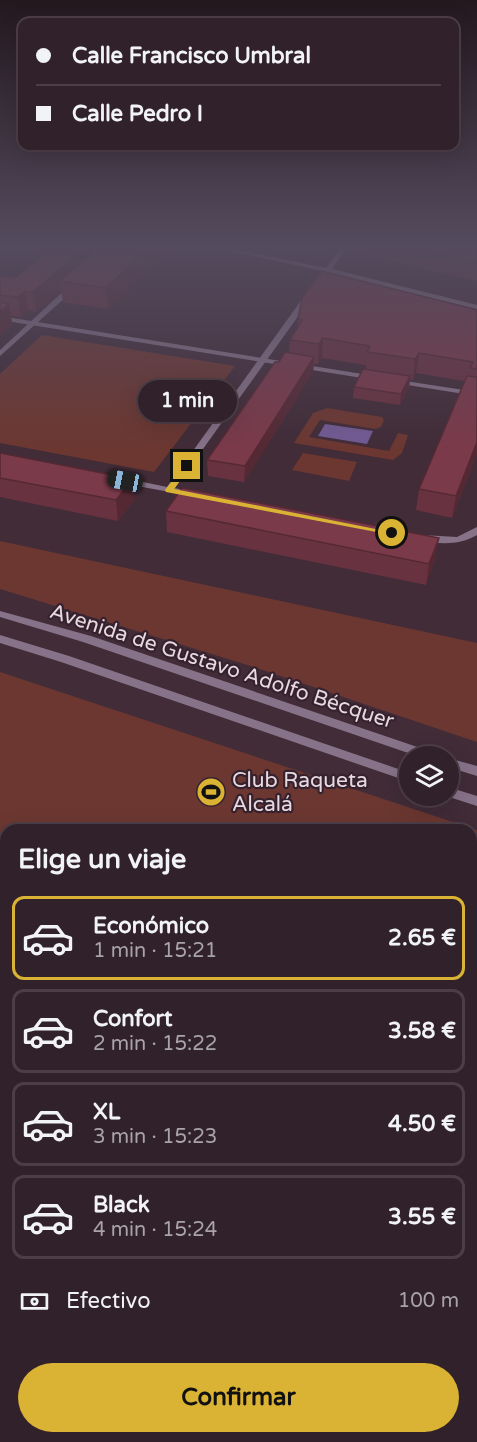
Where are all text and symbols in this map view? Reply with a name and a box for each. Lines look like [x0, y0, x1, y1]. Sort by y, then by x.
text: Calle Francisco Umbral [72, 43, 311, 69]
text: Calle Pedro I [72, 101, 203, 127]
callout: 1 min [138, 379, 237, 421]
text: 1 min [161, 389, 214, 413]
route end [173, 452, 200, 479]
car [106, 469, 144, 493]
route start [378, 519, 405, 546]
street label: Avenida de Gustavo Adolfo Bécquer [47, 599, 397, 734]
map controls [399, 746, 459, 806]
button: layers [399, 746, 459, 806]
place label: Club Raqueta Alcalá [232, 768, 368, 817]
sports icon: Club Raqueta Alcalá [195, 776, 227, 808]
text: Elige un viaje [18, 843, 186, 876]
icon: car [21, 911, 75, 965]
text: Económico [93, 913, 209, 939]
text: 2.65 € [388, 925, 456, 951]
text: 1 min · 15:21 [93, 939, 217, 963]
icon: car [21, 1004, 75, 1058]
text: Confort [93, 1006, 172, 1032]
text: 3.58 € [388, 1018, 456, 1044]
text: 2 min · 15:22 [93, 1032, 217, 1056]
icon: car [21, 1097, 75, 1151]
text: XL [93, 1099, 120, 1125]
text: 4.50 € [388, 1111, 456, 1137]
text: 3 min · 15:23 [93, 1125, 217, 1149]
icon: car [21, 1190, 75, 1244]
text: Black [93, 1192, 150, 1218]
text: 3.55 € [388, 1204, 456, 1230]
text: 4 min · 15:24 [93, 1218, 217, 1242]
icon: cash [18, 1285, 51, 1318]
text: Efectivo [66, 1288, 151, 1314]
text: 100 m [398, 1289, 459, 1313]
button: Confirmar [18, 1363, 459, 1432]

